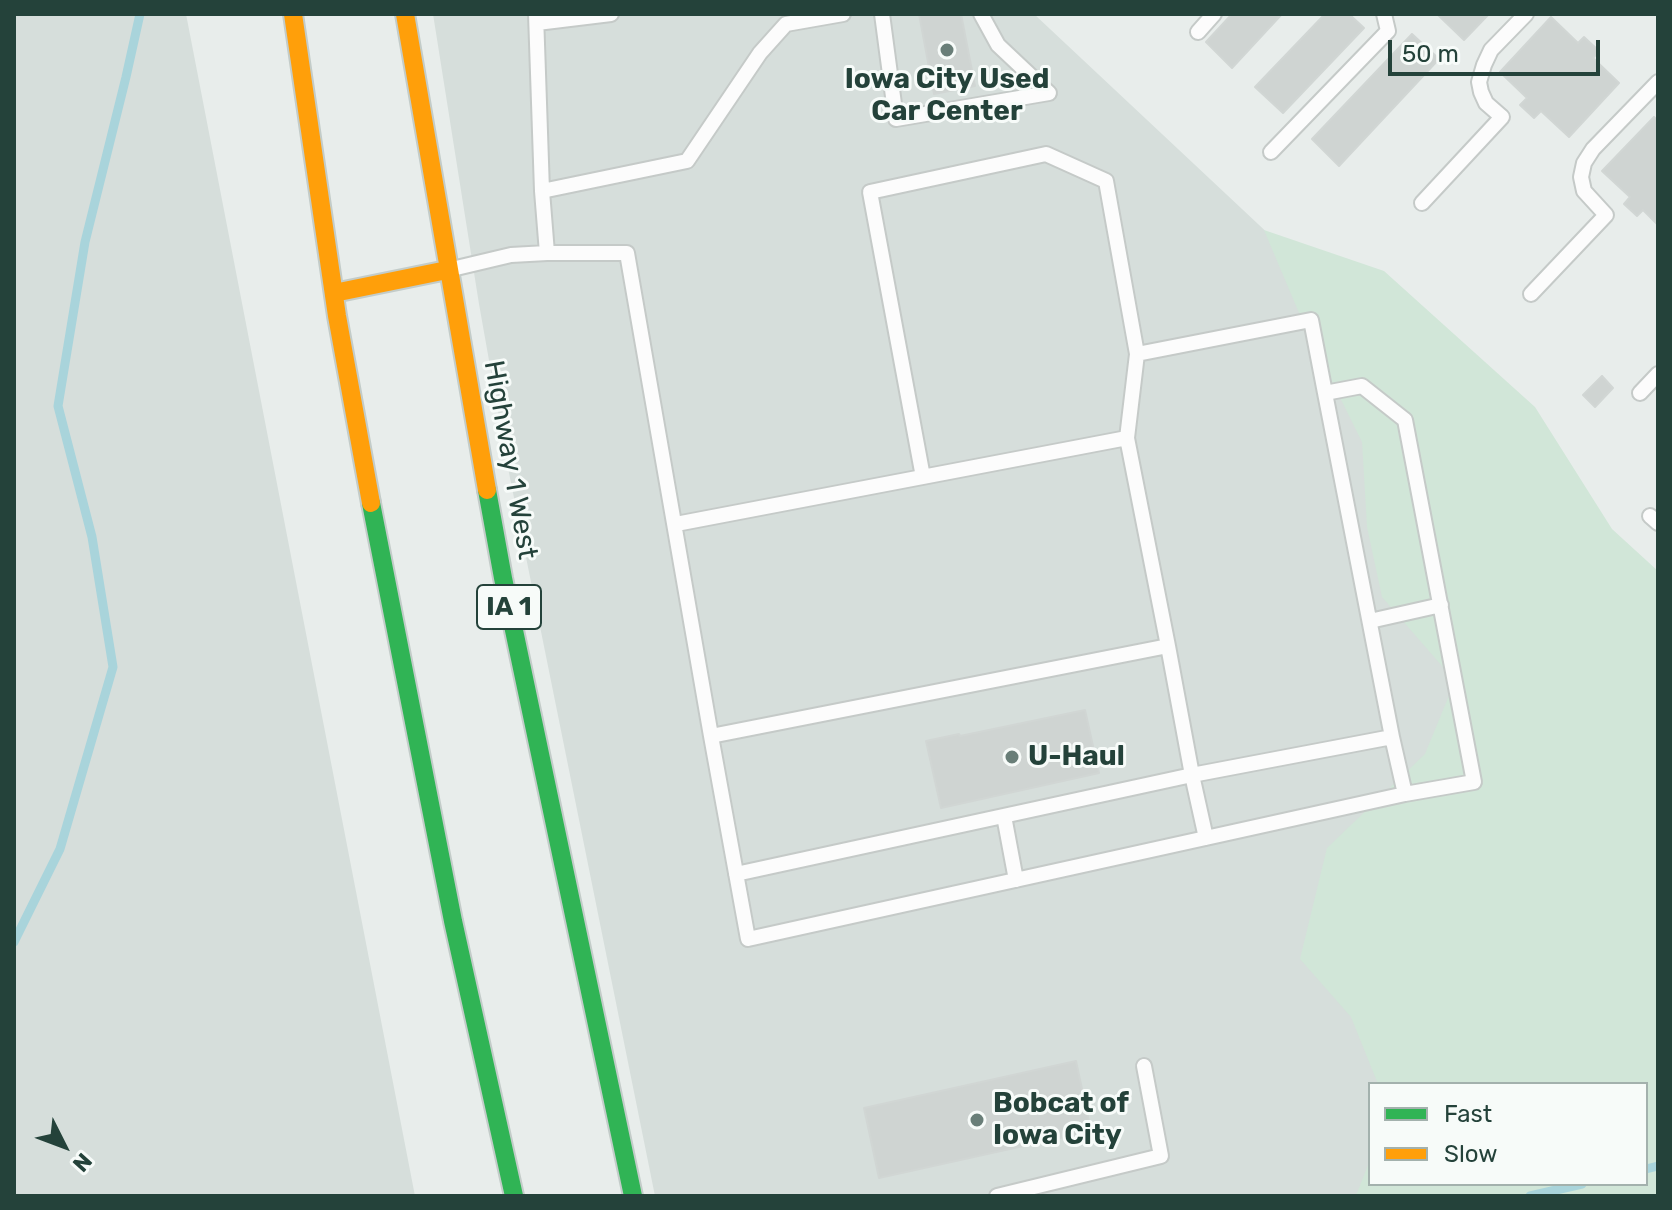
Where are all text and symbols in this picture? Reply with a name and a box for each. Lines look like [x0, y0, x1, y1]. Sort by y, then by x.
scale bar [1392, 24, 1604, 74]
text: 50 m [1402, 40, 1459, 68]
marker: Iowa City Used Car Center [938, 41, 956, 59]
place label: Iowa City Used Car Center [845, 63, 1049, 129]
street label: Highway 1 West [476, 358, 544, 562]
road number: IA 1 [477, 585, 541, 629]
place label: U-Haul [1028, 740, 1125, 774]
marker: U-Haul [1003, 748, 1021, 766]
legend [1368, 1082, 1648, 1186]
place label: Bobcat of Iowa City [993, 1087, 1129, 1153]
text: Fast [1444, 1100, 1492, 1128]
north arrow [24, 1106, 104, 1186]
marker: Bobcat of Iowa City [968, 1111, 986, 1129]
text: Slow [1444, 1140, 1497, 1168]
text: N [67, 1147, 98, 1177]

